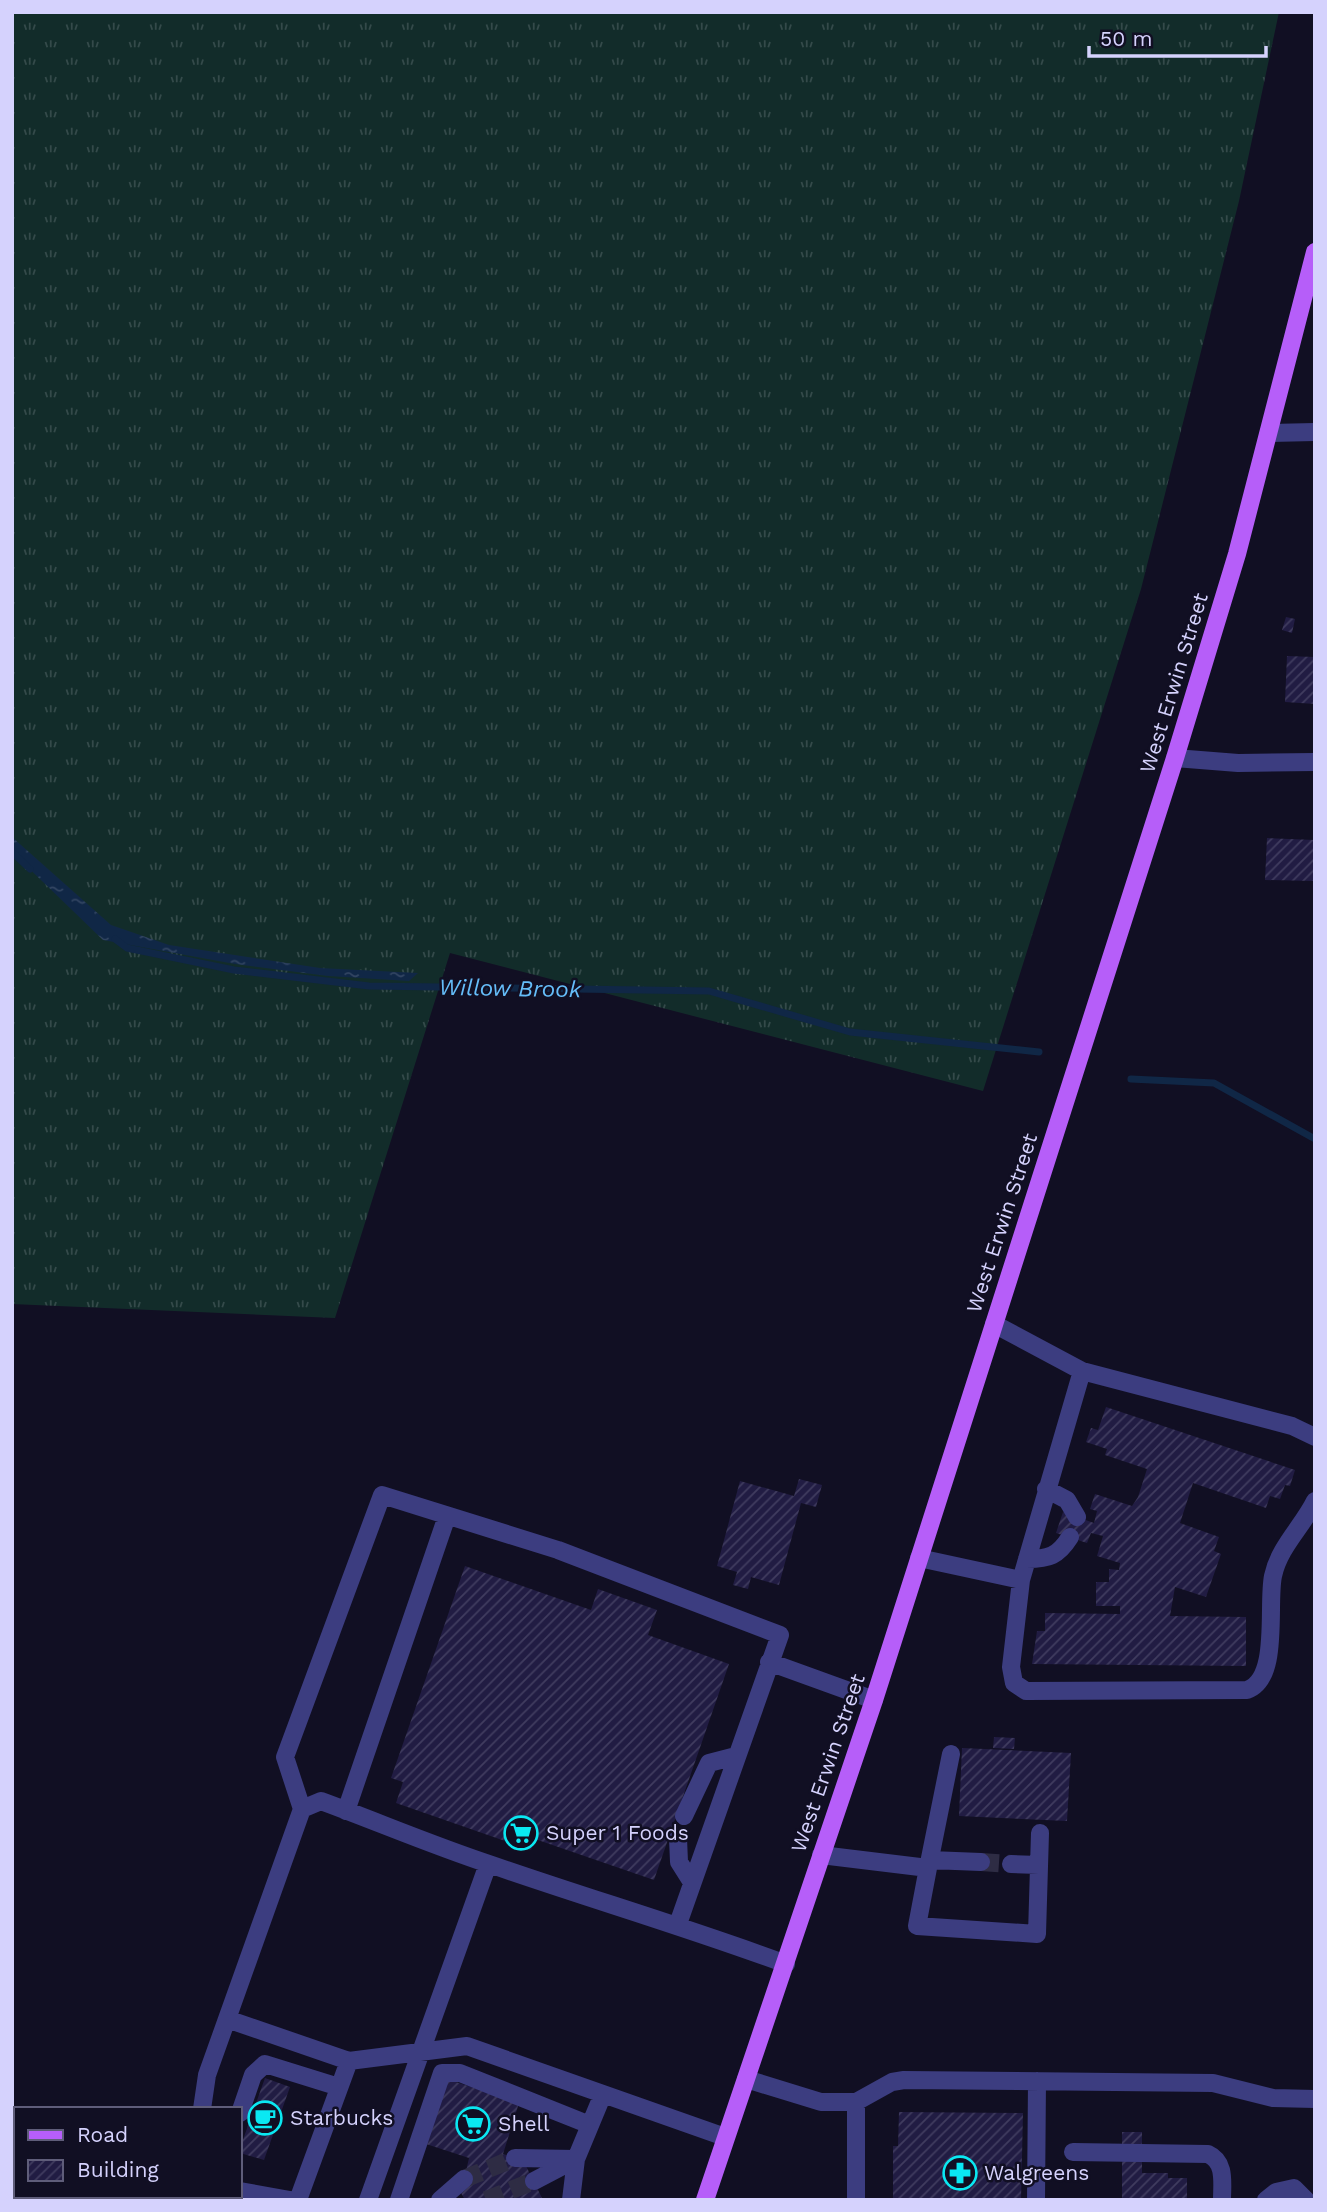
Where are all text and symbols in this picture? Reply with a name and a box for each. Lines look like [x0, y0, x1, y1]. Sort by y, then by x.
scale bar [1089, 14, 1266, 58]
text: 50 m [1100, 26, 1152, 51]
street label: West Erwin Street [1134, 590, 1213, 776]
water label: Willow Brook [438, 974, 583, 1003]
street label: West Erwin Street [961, 1130, 1042, 1316]
street label: West Erwin Street [785, 1670, 870, 1855]
supermarket icon: Super 1 Foods [502, 1814, 540, 1852]
place label: Super 1 Foods [546, 1820, 689, 1845]
cafe icon: Starbucks [246, 2099, 284, 2137]
place label: Starbucks [290, 2105, 393, 2130]
supermarket icon: Shell [454, 2105, 492, 2143]
legend [14, 2107, 242, 2198]
place label: Shell [498, 2111, 550, 2136]
text: Road [77, 2122, 128, 2147]
pharmacy icon: Walgreens [941, 2154, 979, 2192]
text: Building [77, 2157, 159, 2182]
place label: Walgreens [984, 2160, 1089, 2185]

